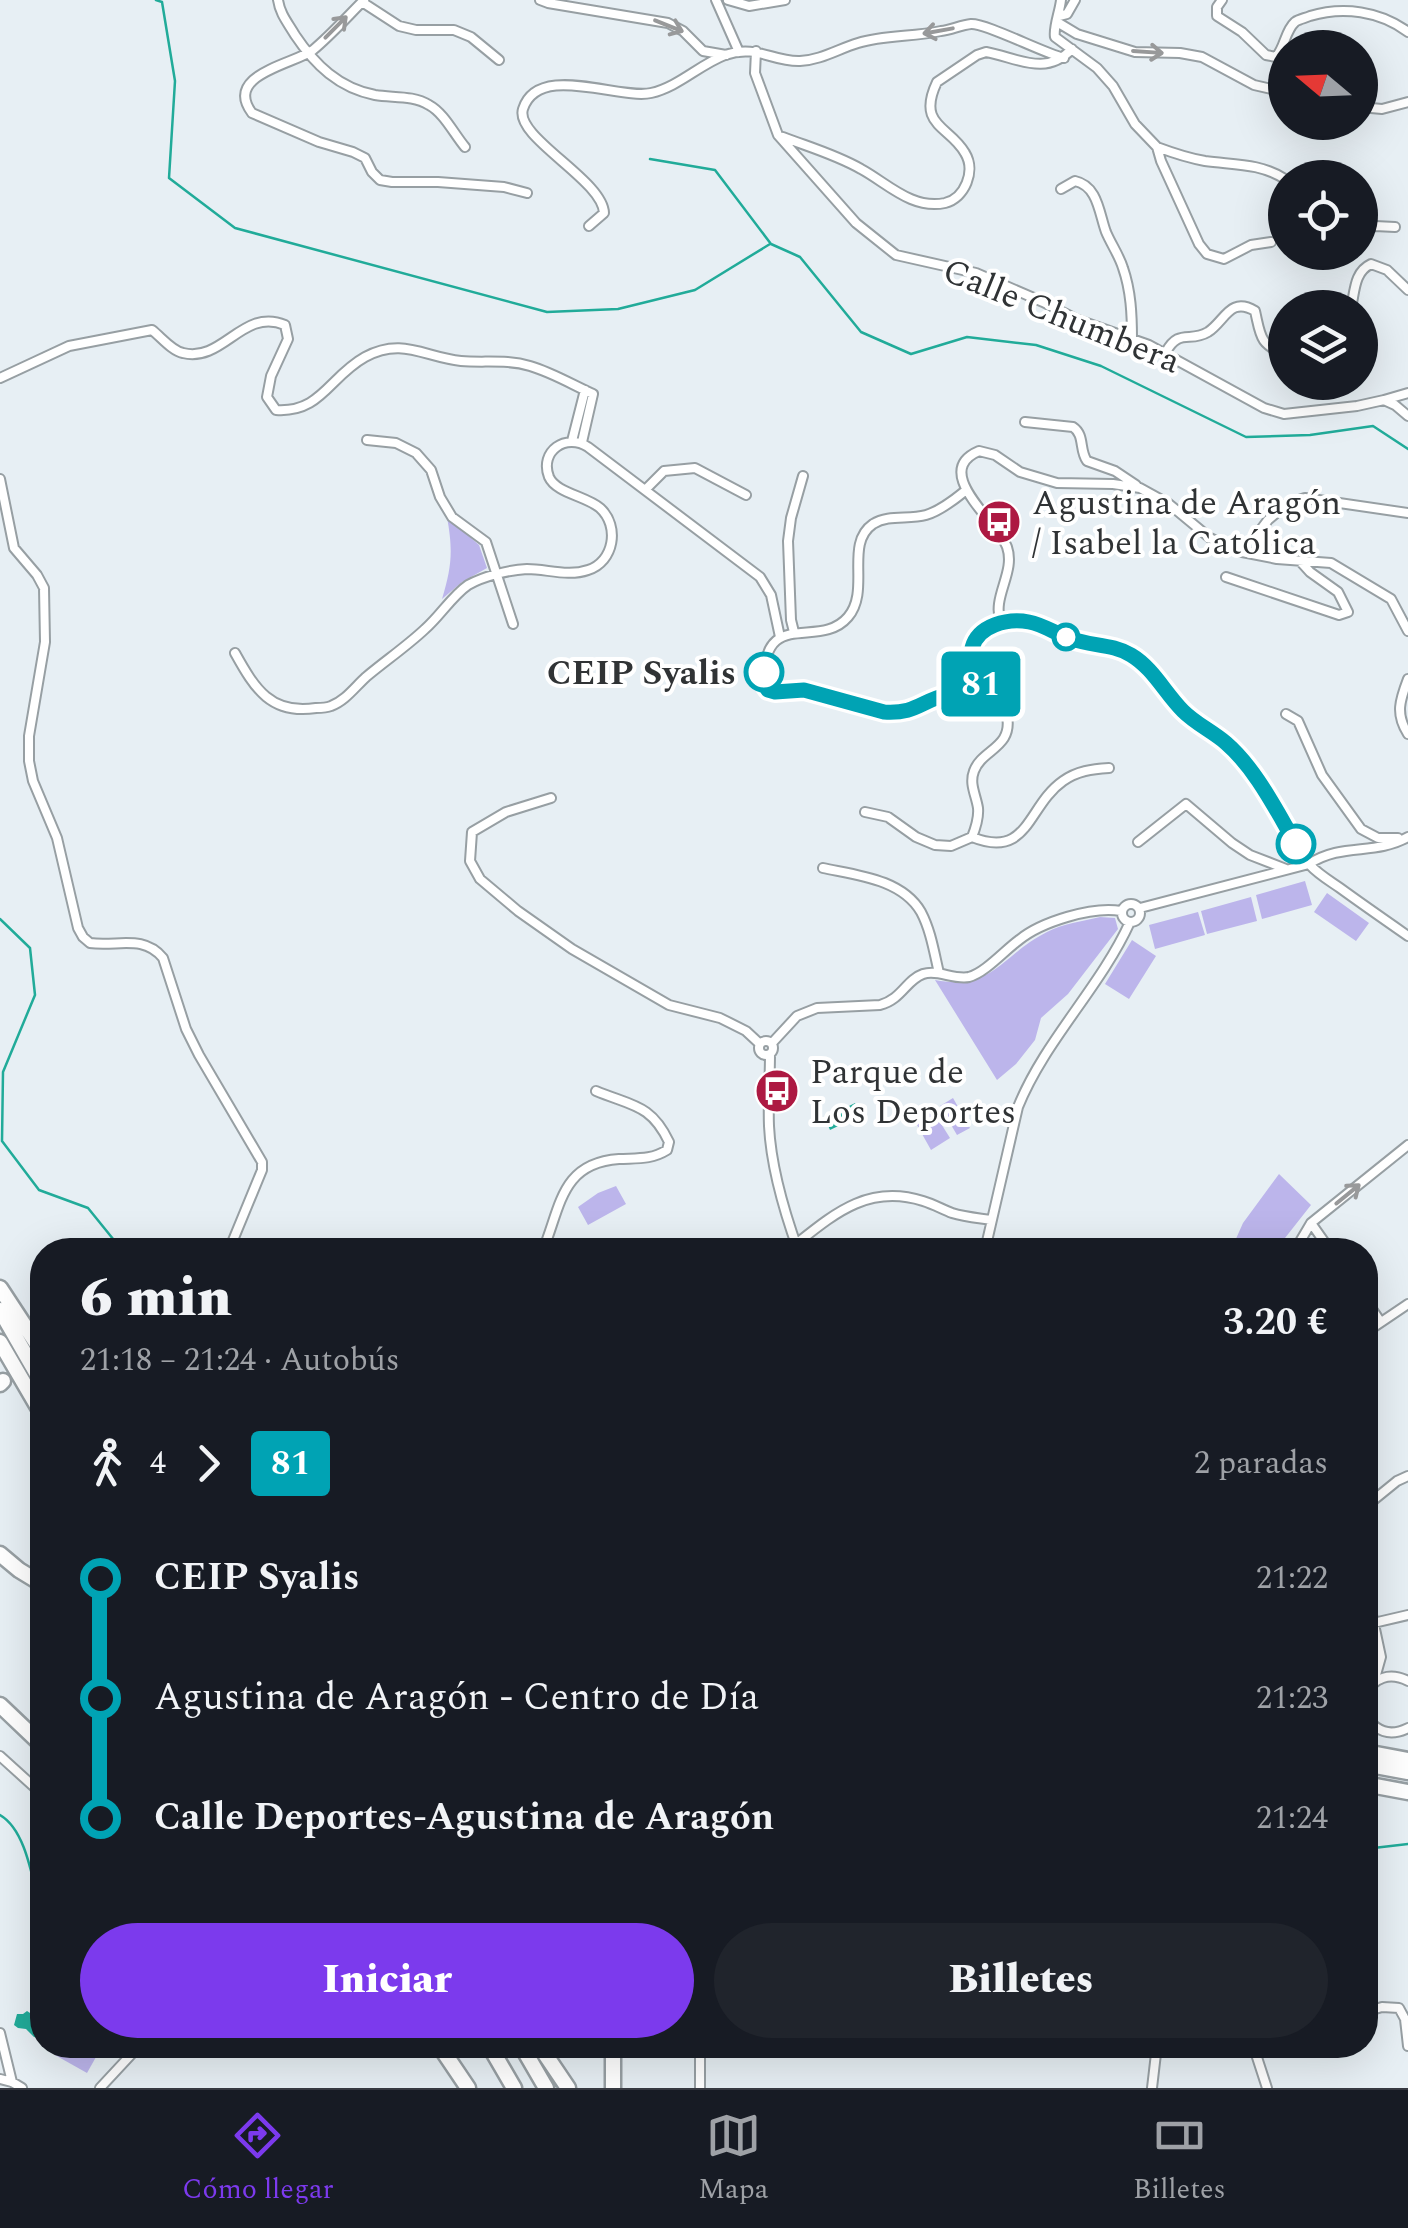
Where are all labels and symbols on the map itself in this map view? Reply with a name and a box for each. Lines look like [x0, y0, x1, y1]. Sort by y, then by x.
one-way arrow [324, 16, 348, 40]
one-way arrow [653, 19, 684, 37]
one-way arrow [923, 22, 955, 41]
north arrow [1268, 30, 1378, 140]
one-way arrow [1132, 43, 1164, 62]
street label: Calle Chumbera [935, 245, 1188, 388]
place label: Agustina de Aragón / Isabel la Católica [1032, 477, 1341, 570]
bus stop icon: Agustina de Aragón / Isabel la Católica [976, 499, 1022, 545]
unlabelled marker [1053, 624, 1079, 650]
place label: CEIP Syalis [547, 647, 736, 700]
line badge: 81 [936, 652, 1026, 716]
marker: CEIP Syalis [745, 653, 783, 691]
unlabelled marker [1277, 825, 1315, 863]
place label: Parque de Los Deportes [810, 1046, 1016, 1139]
bus stop icon: Parque de Los Deportes [754, 1068, 800, 1114]
one-way arrow [1334, 1183, 1360, 1205]

